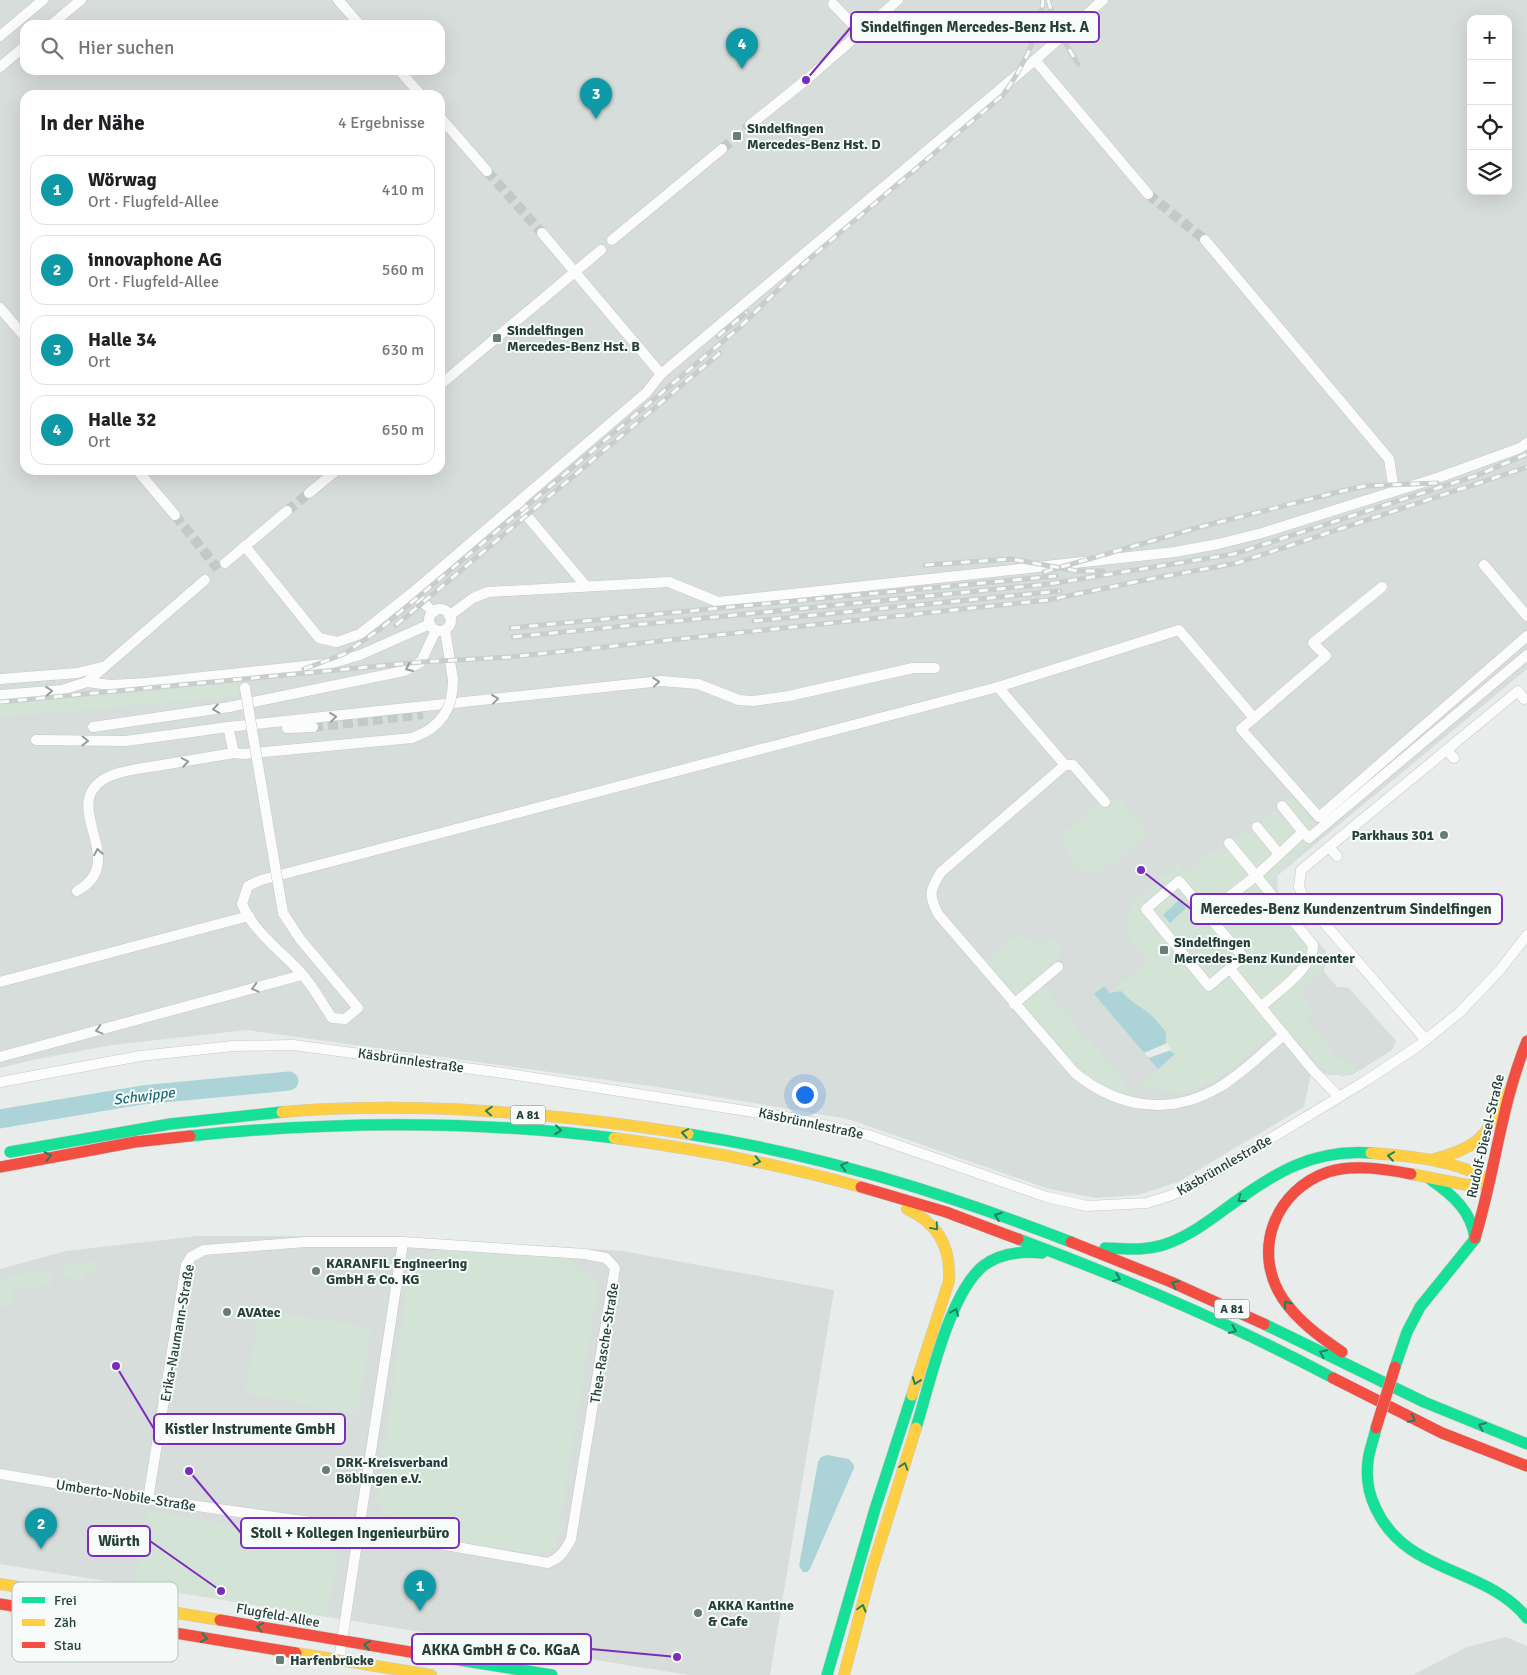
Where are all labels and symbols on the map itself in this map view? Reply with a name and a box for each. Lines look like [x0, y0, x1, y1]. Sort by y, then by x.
callout: Sindelfingen Mercedes-Benz Hst. A [851, 12, 1099, 42]
text: Sindelfingen Mercedes-Benz Hst. A [861, 18, 1089, 36]
pin: 4 [726, 28, 758, 69]
pin: 3 [580, 78, 612, 119]
place label: Sindelfingen Mercedes-Benz Hst. D [747, 120, 881, 153]
marker: Sindelfingen Mercedes-Benz Hst. D [731, 130, 743, 142]
place label: Sindelfingen Mercedes-Benz Hst. B [507, 322, 640, 355]
marker: Sindelfingen Mercedes-Benz Hst. B [491, 332, 503, 344]
one-way arrow [405, 662, 414, 672]
one-way arrow [653, 676, 661, 687]
one-way arrow [45, 686, 53, 697]
one-way arrow [491, 694, 499, 705]
one-way arrow [212, 703, 220, 713]
one-way arrow [330, 712, 338, 723]
one-way arrow [82, 736, 89, 746]
one-way arrow [180, 757, 189, 767]
place label: Parkhaus 301 [1352, 827, 1434, 844]
marker: Parkhaus 301 [1438, 829, 1450, 841]
one-way arrow [93, 848, 103, 856]
callout: Mercedes-Benz Kundenzentrum Sindelfingen [1191, 894, 1502, 924]
text: Mercedes-Benz Kundenzentrum Sindelfingen [1200, 900, 1492, 918]
place label: Sindelfingen Mercedes-Benz Kundencenter [1174, 934, 1355, 967]
marker: Sindelfingen Mercedes-Benz Kundencenter [1158, 944, 1170, 956]
one-way arrow [252, 982, 260, 992]
one-way arrow [95, 1025, 103, 1035]
street label: Käsbrünnlestraße [357, 1045, 465, 1076]
street label: Rudolf-Diesel-Straße [1463, 1073, 1508, 1200]
your location [792, 1082, 818, 1108]
water label: Schwippe [112, 1083, 177, 1109]
street label: Käsbrünnlestraße [757, 1104, 865, 1143]
one-way arrow [484, 1106, 492, 1117]
road number: A 81 [510, 1106, 546, 1124]
one-way arrow [554, 1124, 562, 1135]
one-way arrow [680, 1129, 689, 1139]
street label: Käsbrünnlestraße [1174, 1131, 1275, 1200]
one-way arrow [1387, 1151, 1396, 1161]
one-way arrow [43, 1152, 52, 1162]
one-way arrow [753, 1155, 761, 1165]
one-way arrow [840, 1161, 848, 1171]
one-way arrow [1238, 1193, 1247, 1201]
one-way arrow [995, 1212, 1003, 1222]
one-way arrow [929, 1222, 938, 1231]
place label: KARANFIL Engineering GmbH & Co. KG [326, 1255, 468, 1288]
street label: Erika-Naumann-Straße [157, 1263, 198, 1403]
marker: KARANFIL Engineering GmbH & Co. KG [310, 1265, 322, 1277]
one-way arrow [1112, 1272, 1121, 1282]
one-way arrow [1171, 1279, 1180, 1290]
street label: Thea-Rasche-Straße [587, 1282, 622, 1405]
road number: A 81 [1214, 1300, 1250, 1318]
one-way arrow [1284, 1300, 1293, 1310]
place label: AVAtec [237, 1304, 281, 1321]
marker: AVAtec [221, 1306, 233, 1318]
one-way arrow [948, 1308, 959, 1317]
one-way arrow [1228, 1324, 1237, 1334]
one-way arrow [1319, 1349, 1328, 1359]
one-way arrow [912, 1376, 922, 1385]
one-way arrow [1407, 1413, 1416, 1423]
callout: Kistler Instrumente GmbH [154, 1414, 345, 1444]
text: Kistler Instrumente GmbH [165, 1420, 335, 1438]
one-way arrow [1478, 1421, 1487, 1432]
place label: DRK-Kreisverband Böblingen e.V. [336, 1454, 449, 1487]
one-way arrow [899, 1463, 909, 1471]
marker: DRK-Kreisverband Böblingen e.V. [320, 1464, 332, 1476]
street label: Umberto-Nobile-Straße [55, 1476, 197, 1515]
pin: 2 [25, 1508, 57, 1549]
callout: Stoll + Kollegen Ingenieurbüro [241, 1518, 459, 1548]
text: Stoll + Kollegen Ingenieurbüro [251, 1524, 450, 1542]
callout: Würth [88, 1526, 150, 1556]
text: Würth [98, 1532, 140, 1550]
pin: 1 [404, 1570, 436, 1611]
legend [12, 1582, 178, 1662]
text: Frei [54, 1592, 77, 1609]
place label: AKKA Kantine & Cafe [708, 1597, 794, 1630]
street label: Flugfeld-Allee [235, 1600, 321, 1631]
one-way arrow [856, 1603, 867, 1612]
marker: AKKA Kantine & Cafe [692, 1607, 704, 1619]
text: Zäh [54, 1614, 76, 1631]
one-way arrow [255, 1623, 264, 1633]
one-way arrow [199, 1632, 208, 1642]
callout: AKKA GmbH & Co. KGaA [412, 1634, 591, 1664]
text: Stau [54, 1637, 81, 1654]
one-way arrow [363, 1640, 371, 1651]
text: AKKA GmbH & Co. KGaA [422, 1641, 581, 1659]
place label: Harfenbrücke [290, 1652, 374, 1669]
marker: Harfenbrücke [274, 1654, 286, 1666]

